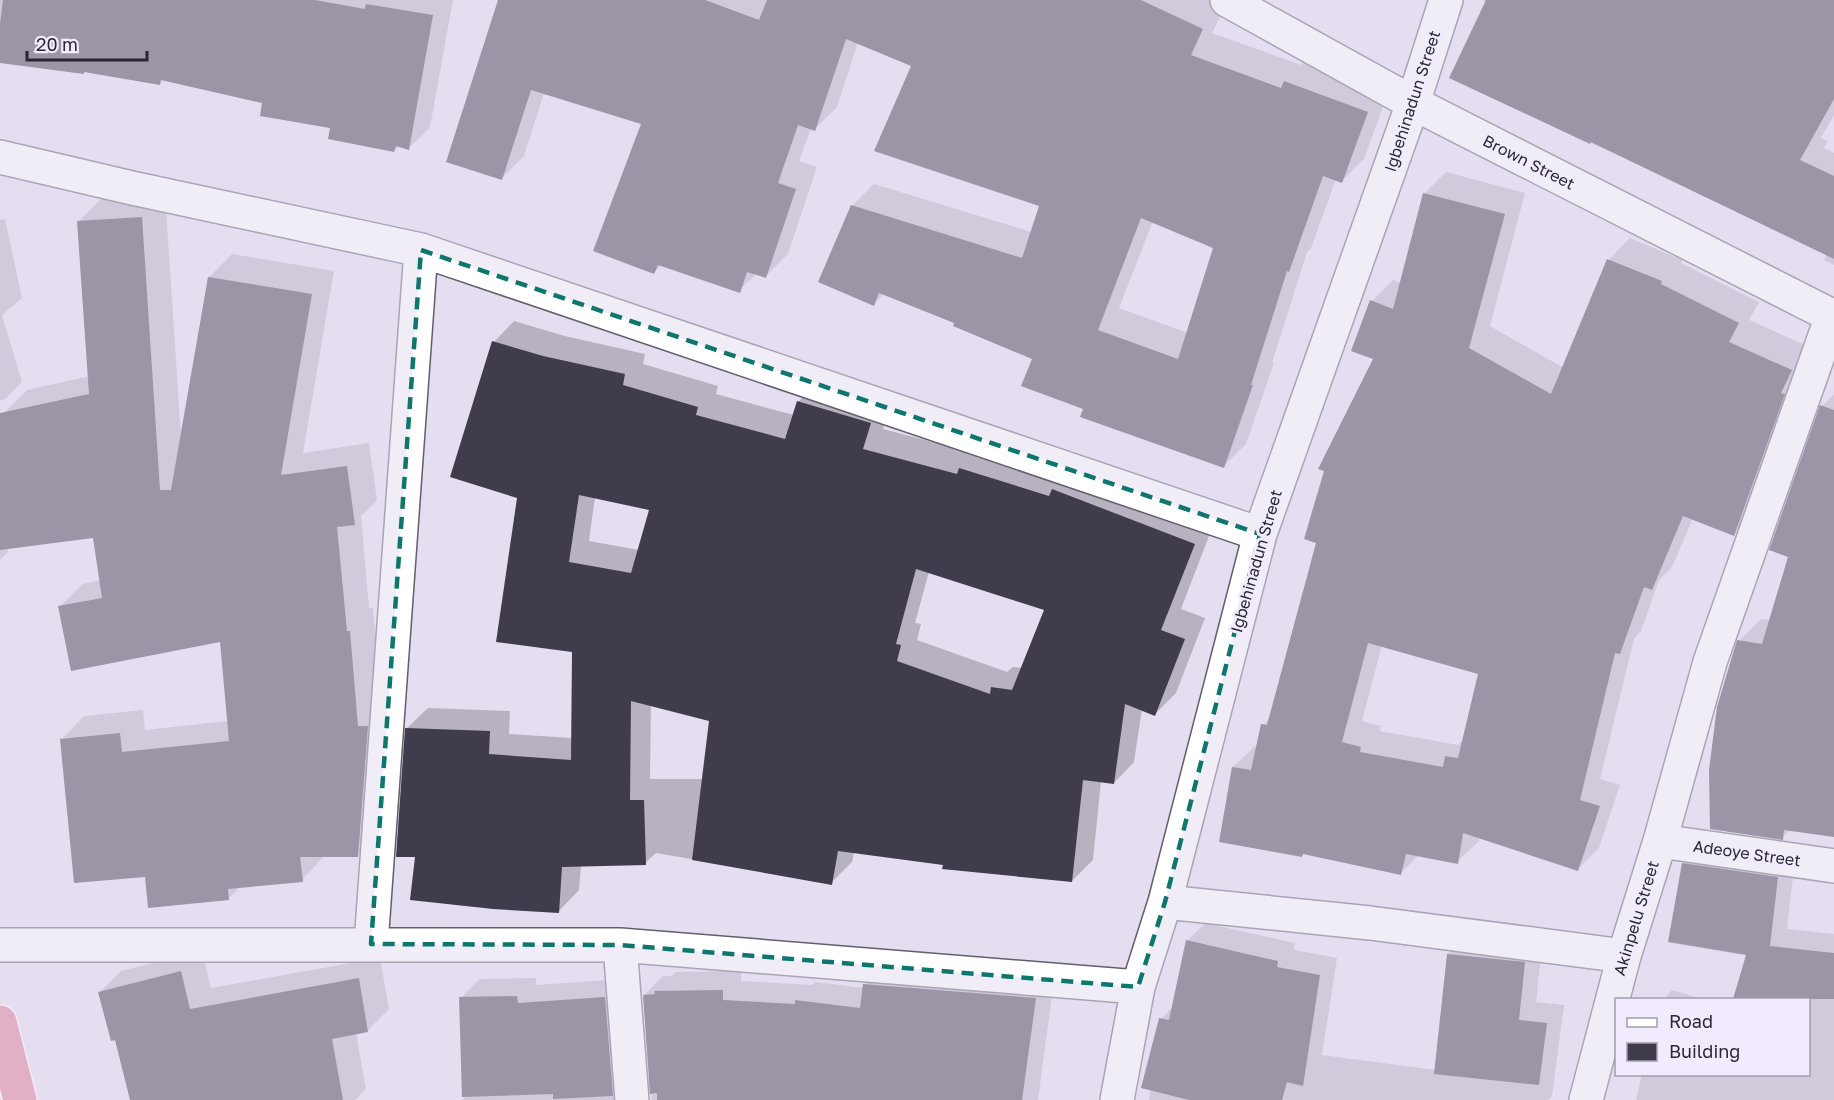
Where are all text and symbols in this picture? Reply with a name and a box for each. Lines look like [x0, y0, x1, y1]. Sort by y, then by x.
scale bar [27, 24, 147, 62]
street label: Igbehinadun Street [1380, 28, 1444, 174]
text: 20 m [36, 33, 78, 55]
street label: Brown Street [1480, 130, 1578, 194]
street label: Igbehinadun Street [1226, 487, 1286, 635]
street label: Adeoye Street [1692, 836, 1802, 870]
street label: Akinpelu Street [1609, 858, 1663, 978]
legend [1615, 998, 1810, 1076]
text: Road [1669, 1010, 1713, 1032]
text: Building [1669, 1040, 1740, 1062]

